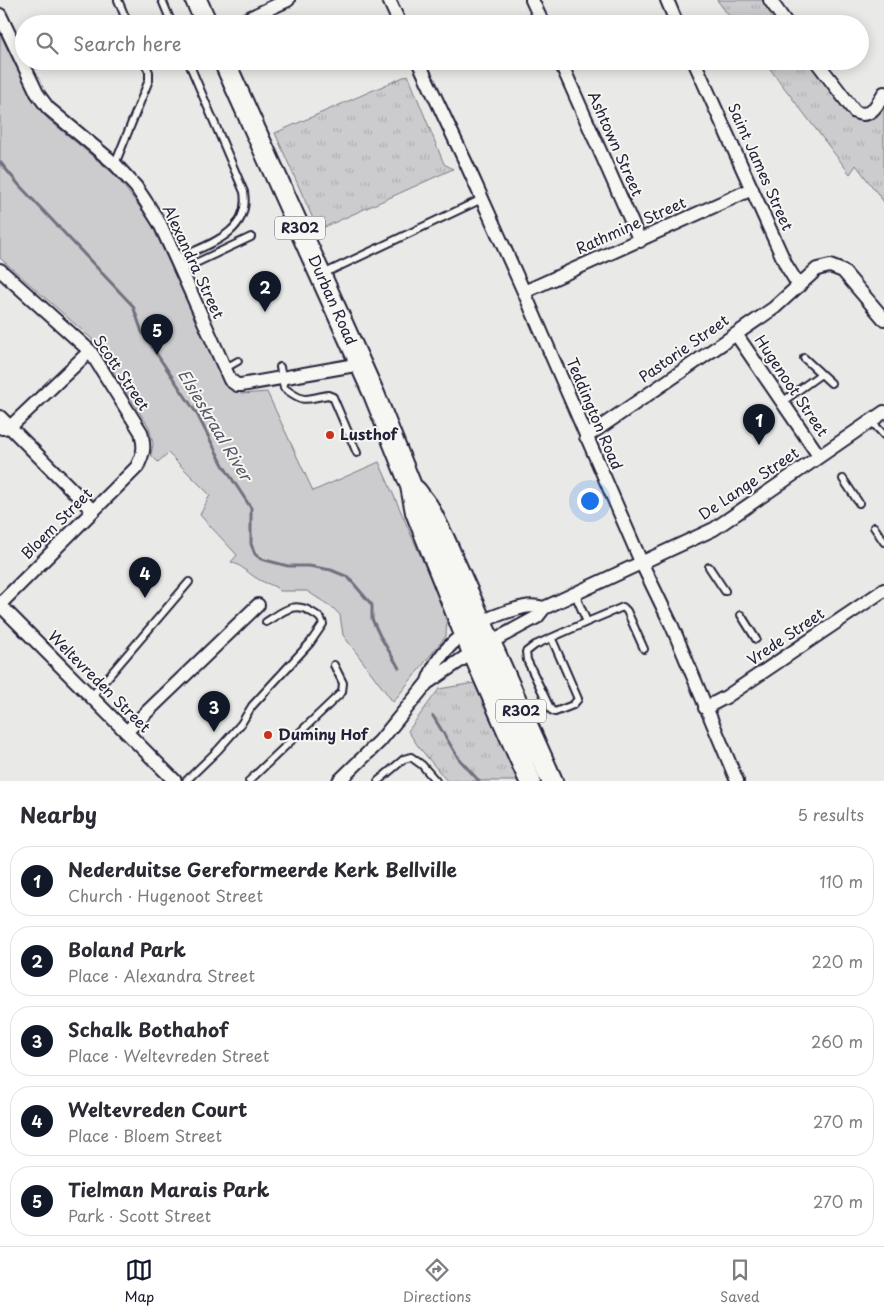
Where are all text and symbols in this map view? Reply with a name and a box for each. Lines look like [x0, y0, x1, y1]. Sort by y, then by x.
search box [15, 15, 869, 70]
icon: search [33, 29, 61, 57]
text: Search here [73, 29, 182, 57]
street label: Ashtown Street [583, 87, 650, 200]
street label: Saint James Street [723, 99, 800, 234]
street label: Rathmine Street [572, 190, 689, 259]
street label: Alexandra Street [158, 201, 231, 322]
road number: R302 [275, 217, 325, 240]
street label: Durban Road [303, 250, 364, 348]
pin: 2 [249, 271, 281, 312]
street label: Pastorie Street [633, 308, 733, 387]
pin: 5 [141, 314, 173, 355]
street label: Scott Street [88, 330, 156, 415]
street label: Hugenoot Street [750, 330, 835, 441]
street label: Teddington Road [561, 354, 629, 473]
water label: Elsieskraal River [173, 364, 260, 487]
pin: 1 [743, 404, 775, 445]
place label: Lusthof [340, 422, 399, 445]
marker: Lusthof [324, 429, 336, 441]
street label: De Lange Street [693, 441, 803, 525]
street label: Bloem Street [15, 482, 97, 564]
your location [577, 488, 603, 514]
pin: 4 [129, 557, 161, 598]
street label: Vrede Street [742, 601, 828, 670]
street label: Weltevreden Street [44, 624, 157, 737]
pin: 3 [198, 691, 230, 732]
road number: R302 [496, 699, 546, 722]
place label: Duminy Hof [278, 722, 370, 745]
marker: Duminy Hof [262, 729, 274, 741]
text: Nearby [20, 798, 97, 830]
text: 5 results [797, 802, 864, 826]
text: Nederduitse Gereformeerde Kerk Bellville [68, 855, 457, 883]
text: 1 [33, 869, 41, 893]
text: 110 m [820, 869, 863, 893]
text: Church · Hugenoot Street [68, 883, 263, 907]
text: Boland Park [68, 935, 186, 963]
text: 2 [31, 949, 43, 973]
text: 220 m [812, 949, 863, 973]
text: Place · Alexandra Street [68, 963, 255, 987]
text: Schalk Bothahof [68, 1015, 228, 1043]
text: 3 [32, 1029, 42, 1053]
text: 260 m [811, 1029, 863, 1053]
text: Place · Weltevreden Street [68, 1043, 269, 1067]
text: Weltevreden Court [68, 1095, 247, 1123]
text: 4 [32, 1109, 42, 1133]
text: 270 m [813, 1109, 863, 1133]
text: Place · Bloem Street [68, 1123, 222, 1147]
text: Tielman Marais Park [68, 1175, 269, 1203]
text: 5 [32, 1189, 42, 1213]
text: 270 m [813, 1189, 863, 1213]
text: Park · Scott Street [68, 1203, 211, 1227]
tab: Map [124, 1256, 154, 1307]
tab: Directions [403, 1256, 471, 1307]
tab: Saved [720, 1256, 760, 1307]

